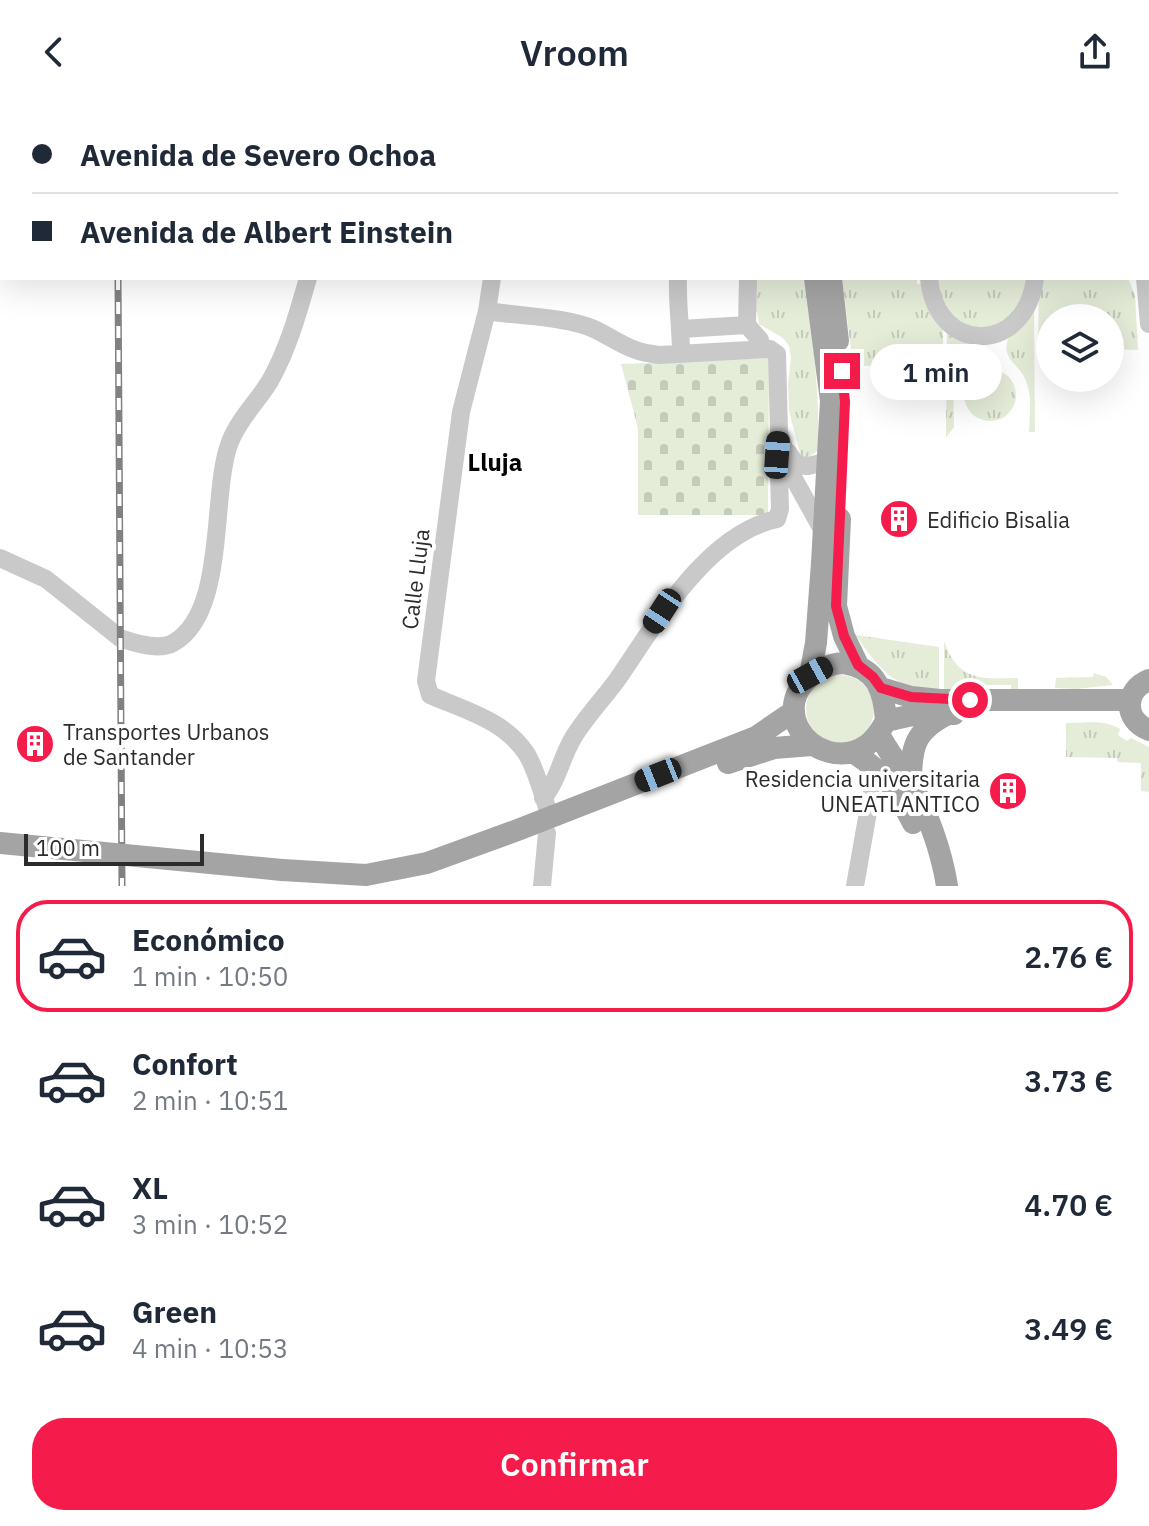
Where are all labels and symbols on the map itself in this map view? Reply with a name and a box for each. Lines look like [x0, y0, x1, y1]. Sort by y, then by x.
callout: 1 min [870, 343, 1002, 399]
route end [824, 353, 860, 389]
car [763, 430, 791, 480]
district label: Lluja [468, 446, 522, 478]
building icon: Edificio Bisalia [878, 498, 920, 540]
place label: Edificio Bisalia [927, 505, 1070, 534]
street label: Calle Lluja [394, 527, 436, 631]
car [639, 584, 685, 638]
car [783, 653, 837, 697]
route start [952, 682, 988, 718]
place label: Transportes Urbanos de Santander [63, 717, 269, 771]
building icon: Transportes Urbanos de Santander [14, 723, 56, 765]
car [631, 755, 685, 795]
place label: Residencia universitaria UNEATLANTICO [745, 764, 980, 818]
building icon: Residencia universitaria UNEATLANTICO [987, 770, 1029, 812]
scale bar [24, 830, 204, 866]

